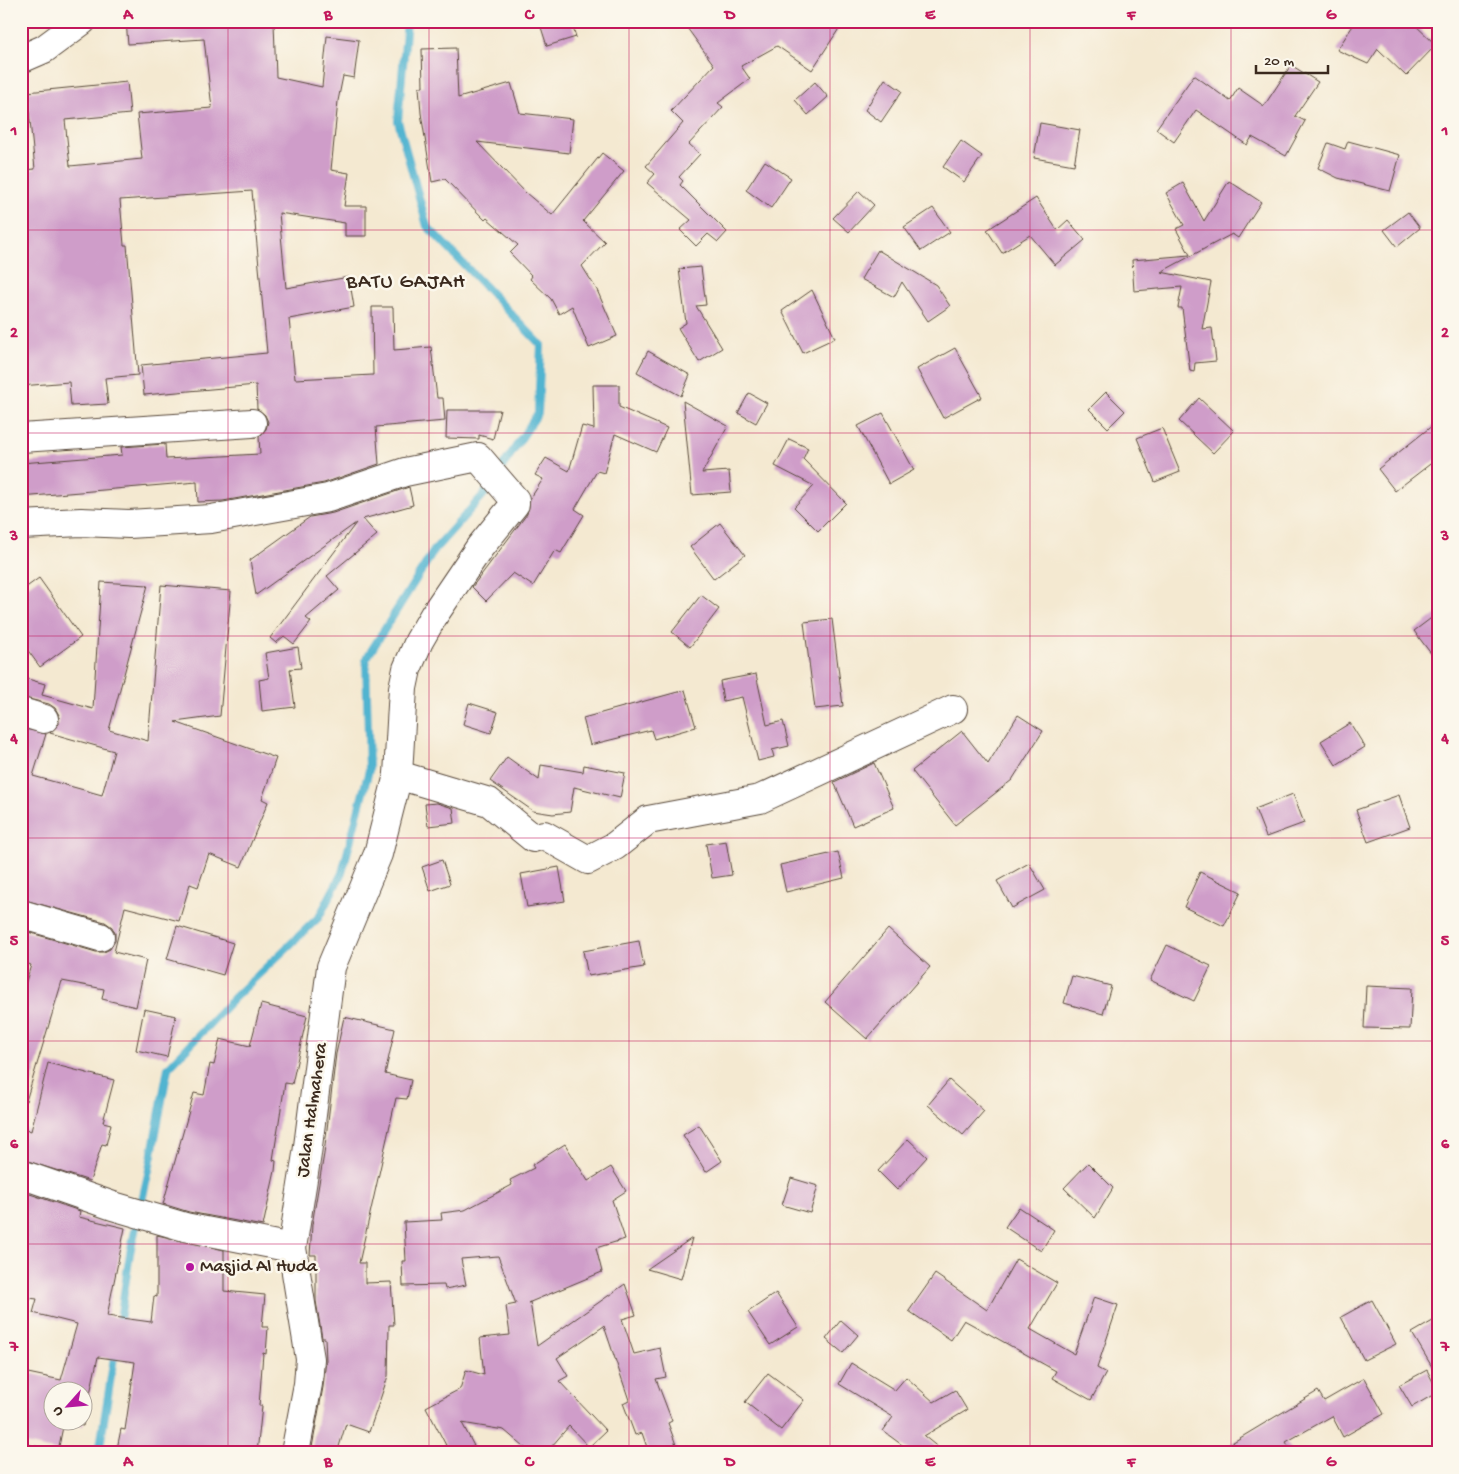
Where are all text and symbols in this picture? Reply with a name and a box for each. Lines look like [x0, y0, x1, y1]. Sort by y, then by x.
text: A [122, 7, 134, 26]
text: B [323, 7, 333, 26]
text: C [524, 7, 535, 26]
text: D [723, 7, 736, 26]
text: E [925, 7, 936, 26]
text: F [1126, 7, 1137, 26]
text: G [1326, 7, 1337, 26]
scale bar [1256, 42, 1329, 74]
text: 20 m [1264, 53, 1294, 71]
text: 1 [10, 123, 17, 142]
text: 1 [1441, 123, 1448, 142]
district label: BATU GAJAH [345, 271, 466, 296]
text: 2 [10, 325, 18, 344]
text: 2 [1441, 325, 1449, 344]
text: 3 [9, 528, 18, 547]
text: 3 [1440, 528, 1449, 547]
text: 4 [9, 731, 18, 750]
text: 4 [1440, 731, 1449, 750]
text: 5 [10, 933, 19, 952]
text: 5 [1441, 933, 1450, 952]
street label: Jalan Halmahera [292, 1040, 334, 1179]
text: 6 [10, 1136, 19, 1155]
text: 6 [1441, 1136, 1450, 1155]
place label: Masjid Al Huda [200, 1256, 319, 1279]
marker: Masjid Al Huda [184, 1261, 196, 1273]
text: 7 [9, 1339, 19, 1358]
text: 7 [1440, 1339, 1450, 1358]
north arrow [42, 1382, 92, 1432]
text: U [49, 1403, 68, 1418]
text: A [122, 1454, 134, 1473]
text: B [323, 1454, 333, 1473]
text: C [524, 1454, 535, 1473]
text: D [723, 1454, 736, 1473]
text: E [925, 1454, 936, 1473]
text: F [1126, 1454, 1137, 1473]
text: G [1326, 1454, 1337, 1473]

